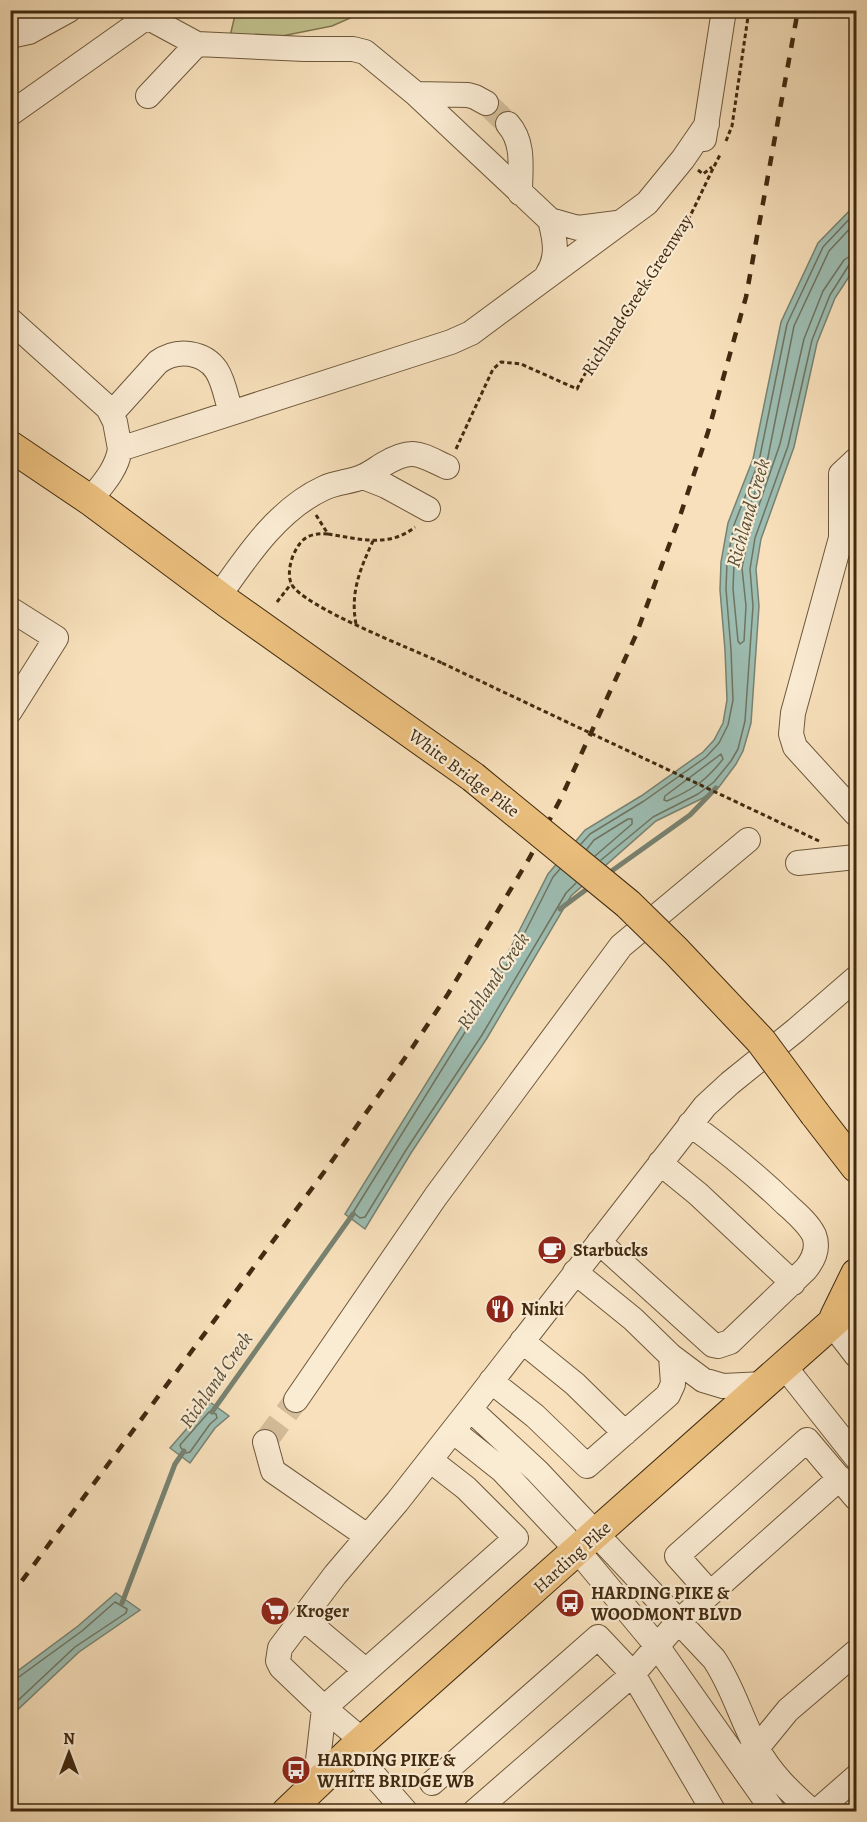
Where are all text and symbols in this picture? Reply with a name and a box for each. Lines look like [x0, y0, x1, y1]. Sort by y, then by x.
street label: Richland Creek Greenway [576, 209, 699, 380]
water label: Richland Creek [720, 455, 776, 570]
street label: White Bridge Pike [403, 723, 524, 823]
water label: Richland Creek [451, 927, 536, 1035]
cafe icon: Starbucks [536, 1234, 568, 1266]
place label: Starbucks [573, 1238, 648, 1262]
restaurant icon: Ninki [484, 1293, 516, 1325]
place label: Ninki [521, 1297, 564, 1321]
water label: Richland Creek [173, 1326, 259, 1434]
street label: Harding Pike [528, 1516, 616, 1598]
place label: HARDING PIKE & WOODMONT BLVD [590, 1581, 742, 1626]
bus stop icon: HARDING PIKE & WOODMONT BLVD [554, 1587, 586, 1619]
supermarket icon: Kroger [259, 1595, 291, 1627]
place label: Kroger [296, 1599, 350, 1623]
north arrow [39, 1723, 99, 1783]
text: N [63, 1728, 75, 1750]
place label: HARDING PIKE & WHITE BRIDGE WB [316, 1748, 474, 1793]
bus stop icon: HARDING PIKE & WHITE BRIDGE WB [280, 1754, 312, 1786]

